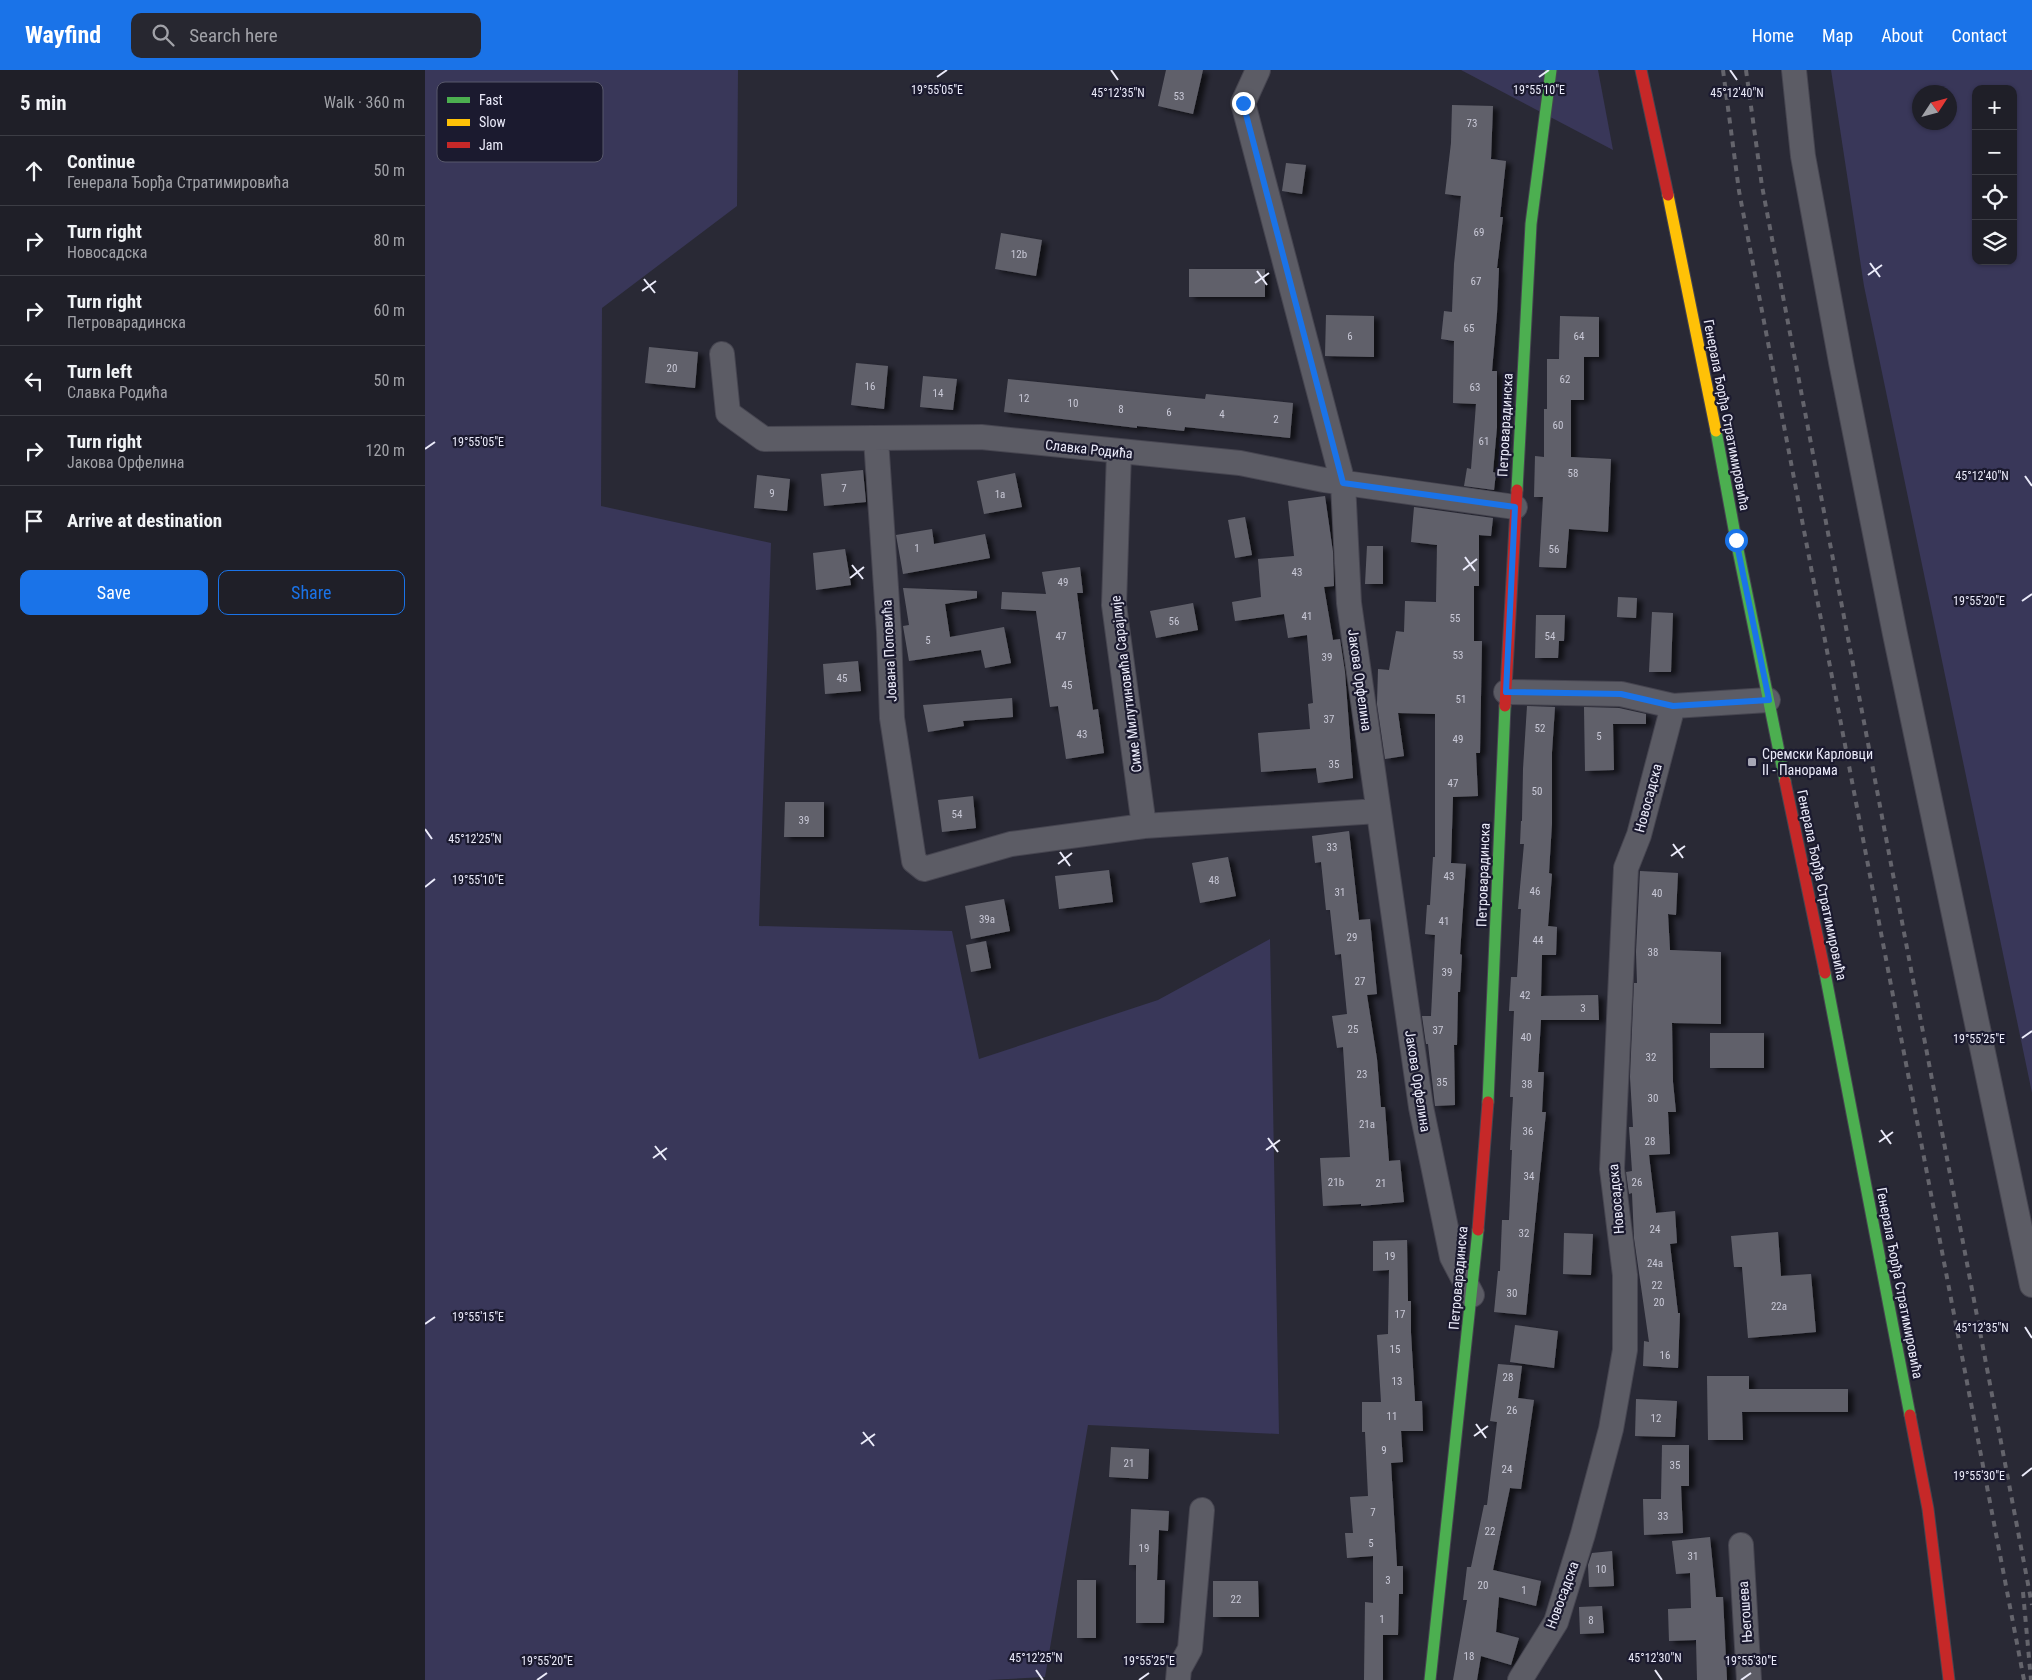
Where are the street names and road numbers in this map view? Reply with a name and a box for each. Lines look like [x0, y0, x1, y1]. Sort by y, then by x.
street label: Генерала Ђорђа Стратимировића [1701, 318, 1753, 512]
street label: Петроварадинска [1494, 373, 1516, 477]
street label: Славка Родића [1044, 436, 1134, 462]
street label: Симе Милутиновића Сарајлије [1107, 594, 1145, 773]
street label: Јована Поповића [878, 599, 900, 703]
street label: Јакова Орфелина [1345, 628, 1375, 732]
street label: Новосадска [1631, 762, 1665, 834]
street label: Генерала Ђорђа Стратимировића [1794, 788, 1850, 982]
street label: Петроварадинска [1473, 823, 1493, 927]
street label: Јакова Орфелина [1402, 1029, 1434, 1133]
street label: Новосадска [1605, 1163, 1627, 1235]
street label: Генерала Ђорђа Стратимировића [1874, 1186, 1926, 1380]
street label: Петроварадинска [1445, 1225, 1471, 1331]
street label: Новосадска [1542, 1559, 1582, 1631]
street label: Његошева [1735, 1581, 1755, 1643]

